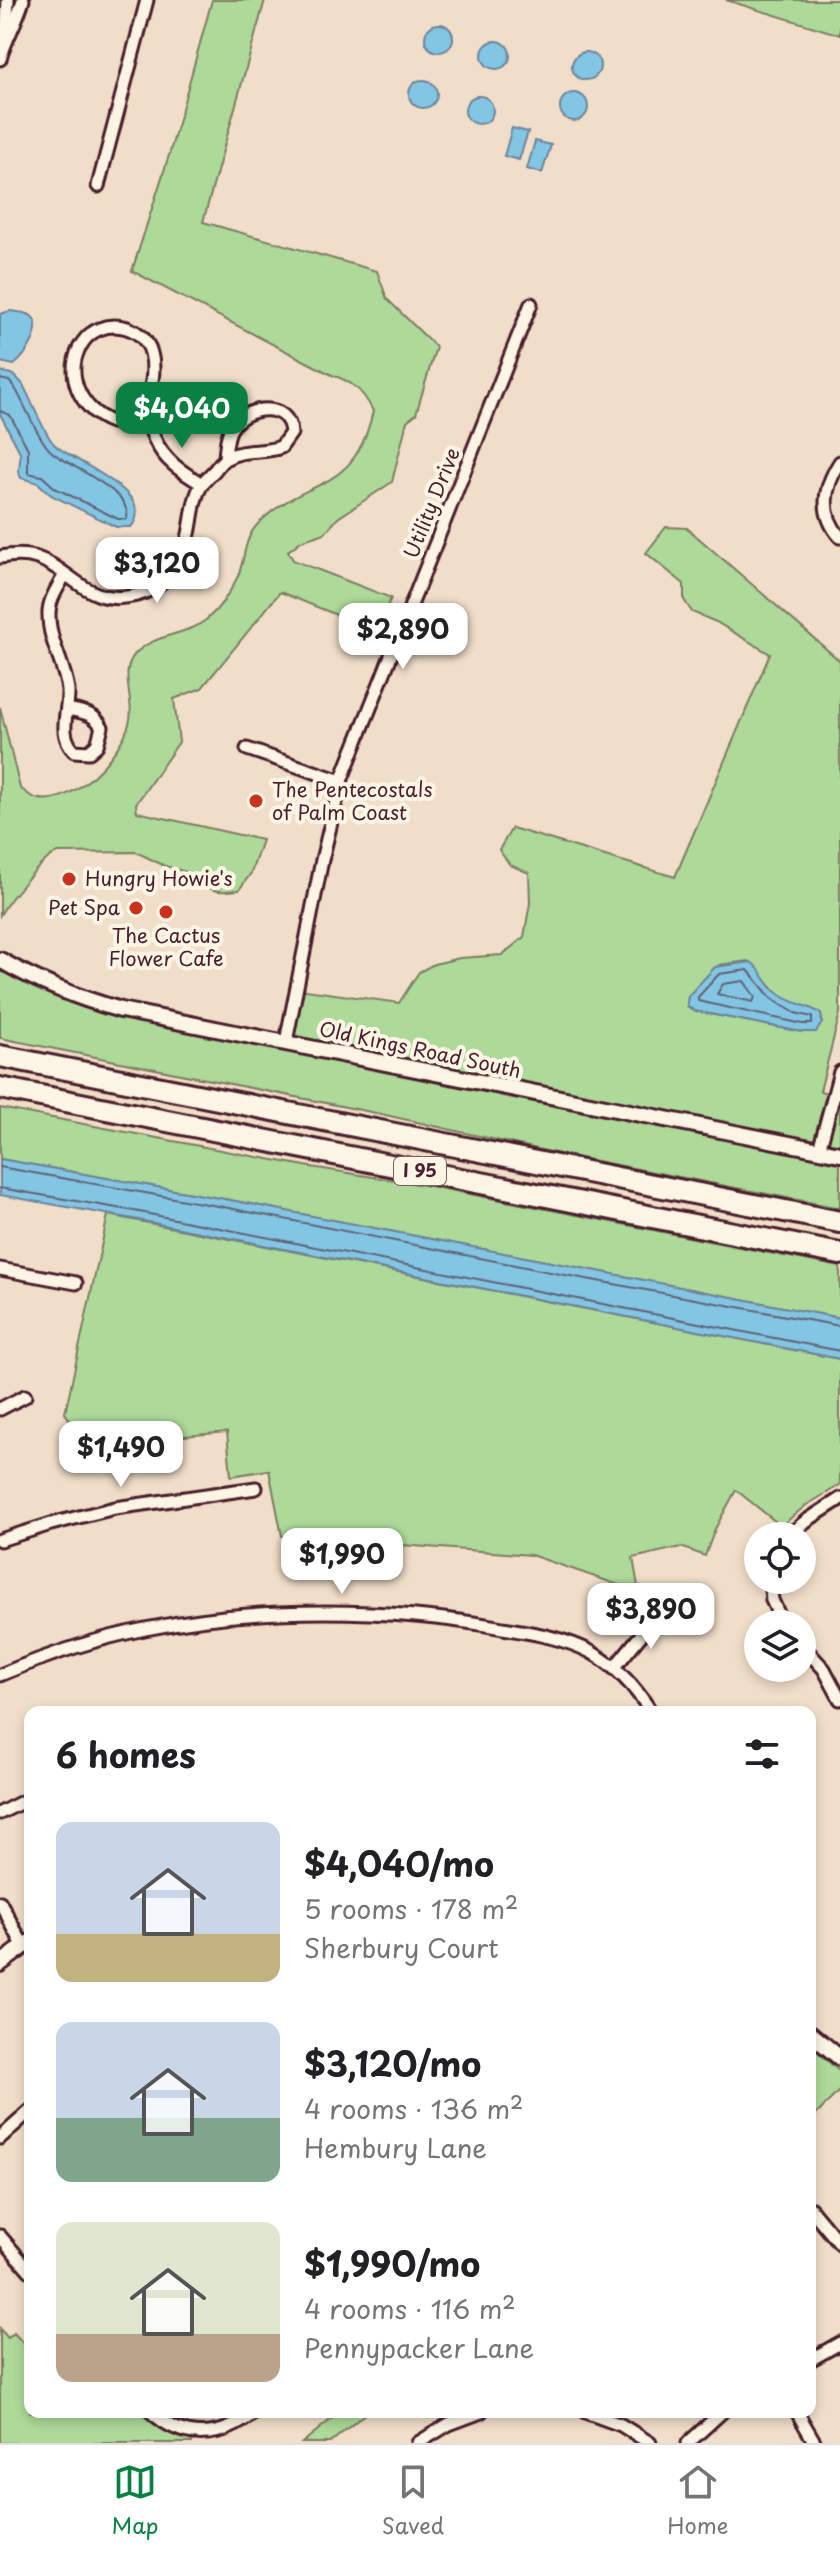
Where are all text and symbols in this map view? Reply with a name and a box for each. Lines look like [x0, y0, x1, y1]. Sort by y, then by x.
pin: $4,040 [117, 382, 247, 450]
text: $4,040 [134, 388, 230, 427]
street label: Utility Drive [395, 443, 467, 563]
pin: $3,120 [92, 537, 222, 605]
text: $3,120 [114, 543, 200, 582]
pin: $2,890 [338, 603, 468, 671]
text: $2,890 [357, 609, 449, 648]
place label: The Pentecostals of Palm Coast [272, 774, 433, 827]
marker: The Pentecostals of Palm Coast [247, 792, 265, 810]
place label: Hungry Howie's [85, 863, 233, 893]
marker: Hungry Howie's [60, 870, 78, 888]
place label: Pet Spa [48, 892, 121, 922]
marker: Pet Spa [127, 899, 145, 917]
marker: The Cactus Flower Cafe [157, 903, 175, 921]
place label: The Cactus Flower Cafe [108, 920, 224, 973]
street label: Old Kings Road South [316, 1013, 524, 1085]
road number: I 95 [394, 1157, 446, 1185]
pin: $1,490 [56, 1421, 186, 1489]
text: $1,490 [77, 1427, 165, 1466]
map controls [744, 1522, 816, 1682]
button: locate [744, 1522, 816, 1594]
pin: $1,990 [277, 1528, 407, 1596]
text: $1,990 [299, 1534, 385, 1573]
pin: $3,890 [586, 1583, 716, 1651]
text: $3,890 [605, 1589, 697, 1628]
button: layers [744, 1610, 816, 1682]
text: 6 homes [56, 1728, 196, 1780]
icon: filters [740, 1732, 784, 1776]
text: $4,040/mo [304, 1837, 494, 1889]
icon: home [120, 1854, 216, 1950]
text: 5 rooms · 178 m² [304, 1889, 518, 1928]
text: Sherbury Court [304, 1928, 499, 1967]
text: $3,120/mo [304, 2037, 481, 2089]
icon: home [120, 2054, 216, 2150]
text: 4 rooms · 136 m² [304, 2089, 524, 2128]
text: Hembury Lane [304, 2128, 487, 2167]
text: $1,990/mo [304, 2237, 480, 2289]
icon: home [120, 2254, 216, 2350]
text: 4 rooms · 116 m² [304, 2289, 516, 2328]
text: Pennypacker Lane [304, 2328, 534, 2367]
tab: Map [112, 2460, 159, 2541]
tab: Saved [382, 2460, 444, 2541]
tab: Home [667, 2460, 728, 2541]

